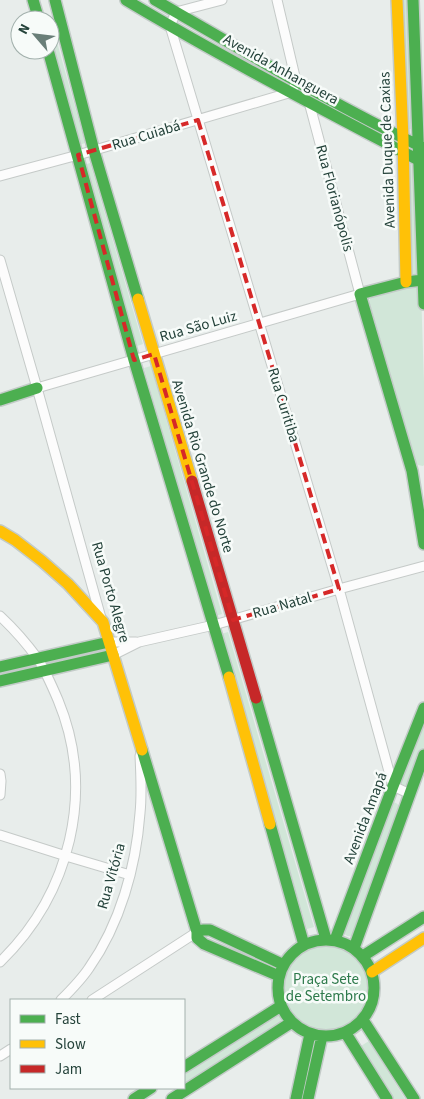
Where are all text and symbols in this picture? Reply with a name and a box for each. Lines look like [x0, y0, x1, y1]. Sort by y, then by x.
north arrow [10, 10, 60, 60]
text: N [13, 21, 35, 38]
street label: Avenida Anhanguera [219, 29, 342, 110]
street label: Avenida Duque de Caxias [374, 71, 401, 229]
street label: Rua Cuiabá [109, 115, 183, 156]
street label: Rua Florianópolis [310, 142, 359, 254]
street label: Rua São Luiz [157, 305, 239, 348]
street label: Rua Curitiba [262, 365, 305, 445]
street label: Avenida Rio Grande do Norte [166, 377, 239, 555]
street label: Rua Porto Alegre [86, 539, 135, 645]
street label: Rua Natal [250, 587, 314, 624]
street label: Avenida Amapá [338, 769, 393, 867]
street label: Rua Vitória [92, 841, 131, 912]
park label: Praça Sete de Setembro [286, 969, 366, 1007]
legend [10, 999, 185, 1089]
text: Fast [55, 1009, 81, 1030]
text: Slow [55, 1034, 86, 1055]
text: Jam [55, 1059, 82, 1080]

